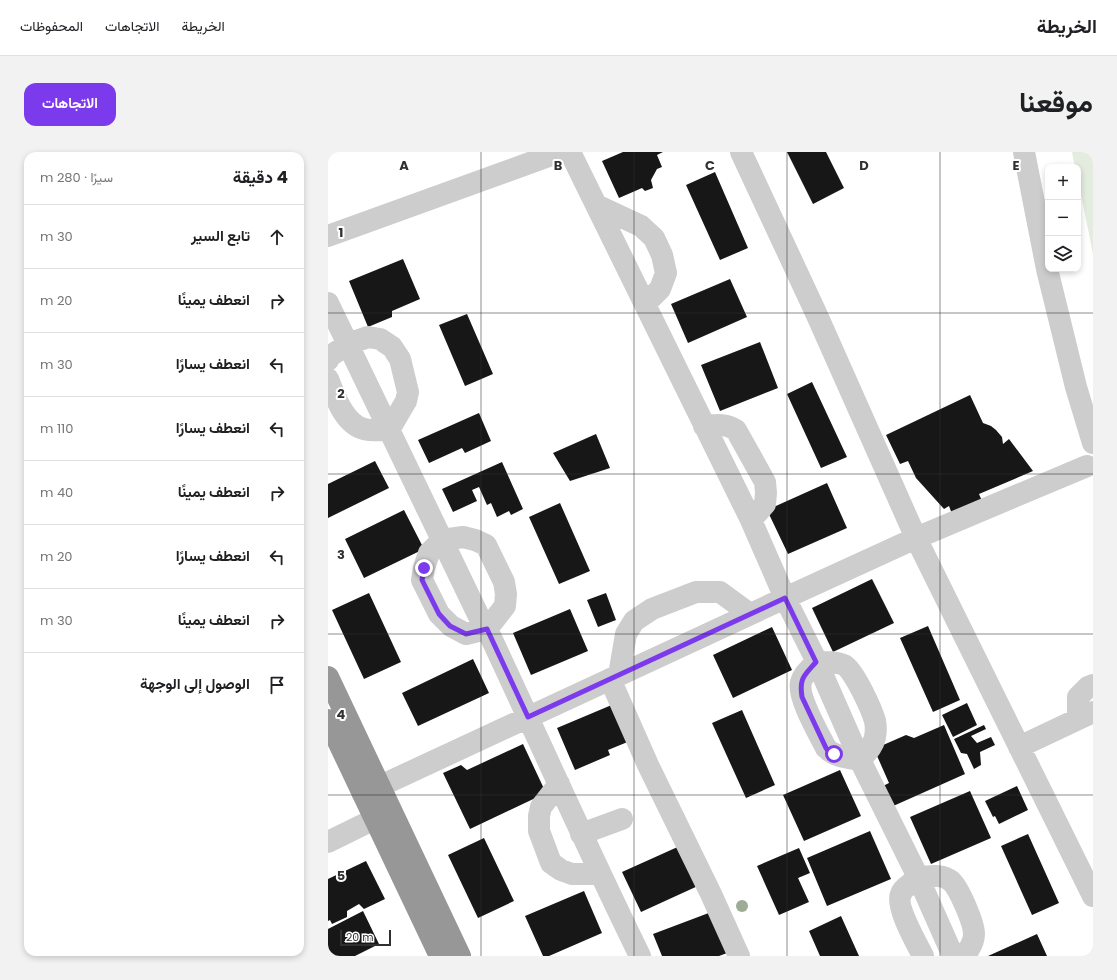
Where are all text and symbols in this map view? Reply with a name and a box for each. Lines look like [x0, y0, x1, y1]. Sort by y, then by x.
text: الخريطة [1037, 13, 1097, 40]
text: المحفوظات [20, 16, 83, 36]
text: الاتجاهات [105, 16, 159, 36]
text: الخريطة [181, 16, 225, 36]
button: الاتجاهات [24, 83, 116, 126]
text: موقعنا [1019, 83, 1093, 122]
text: A [399, 156, 409, 175]
text: B [554, 156, 563, 175]
text: C [705, 156, 715, 175]
text: D [859, 156, 869, 175]
text: E [1012, 156, 1020, 175]
map controls [1045, 164, 1081, 272]
button: + [1045, 164, 1081, 200]
text: 4 دقيقة [233, 165, 288, 189]
text: سيرًا · 280 m [40, 168, 113, 187]
button: − [1045, 200, 1081, 236]
text: 1 [339, 223, 343, 242]
text: تابع السير [191, 225, 250, 246]
icon: ahead [266, 226, 288, 248]
text: 30 m [40, 227, 73, 246]
button: layers [1045, 236, 1081, 272]
text: انعطف يمينًا [178, 289, 250, 310]
icon: right [266, 290, 288, 312]
text: 20 m [40, 291, 73, 310]
text: انعطف يسارًا [176, 353, 250, 374]
icon: left [266, 354, 288, 376]
text: 30 m [40, 355, 73, 374]
text: 2 [337, 384, 345, 403]
text: انعطف يسارًا [176, 417, 250, 438]
icon: left [266, 418, 288, 440]
text: 110 m [40, 419, 73, 438]
text: انعطف يمينًا [178, 481, 250, 502]
icon: right [266, 482, 288, 504]
text: 40 m [40, 483, 73, 502]
text: انعطف يسارًا [176, 545, 250, 566]
text: 3 [337, 545, 345, 564]
icon: left [266, 546, 288, 568]
text: 20 m [40, 547, 73, 566]
route end [415, 559, 433, 577]
text: انعطف يمينًا [178, 609, 250, 630]
icon: right [266, 610, 288, 632]
text: 30 m [40, 611, 73, 630]
text: الوصول إلى الوجهة [140, 673, 250, 694]
icon: arrive [266, 674, 288, 696]
text: 4 [337, 705, 346, 724]
route start [825, 745, 843, 763]
text: 5 [337, 866, 345, 885]
scale bar [340, 928, 391, 947]
text: 20 m [346, 929, 374, 945]

